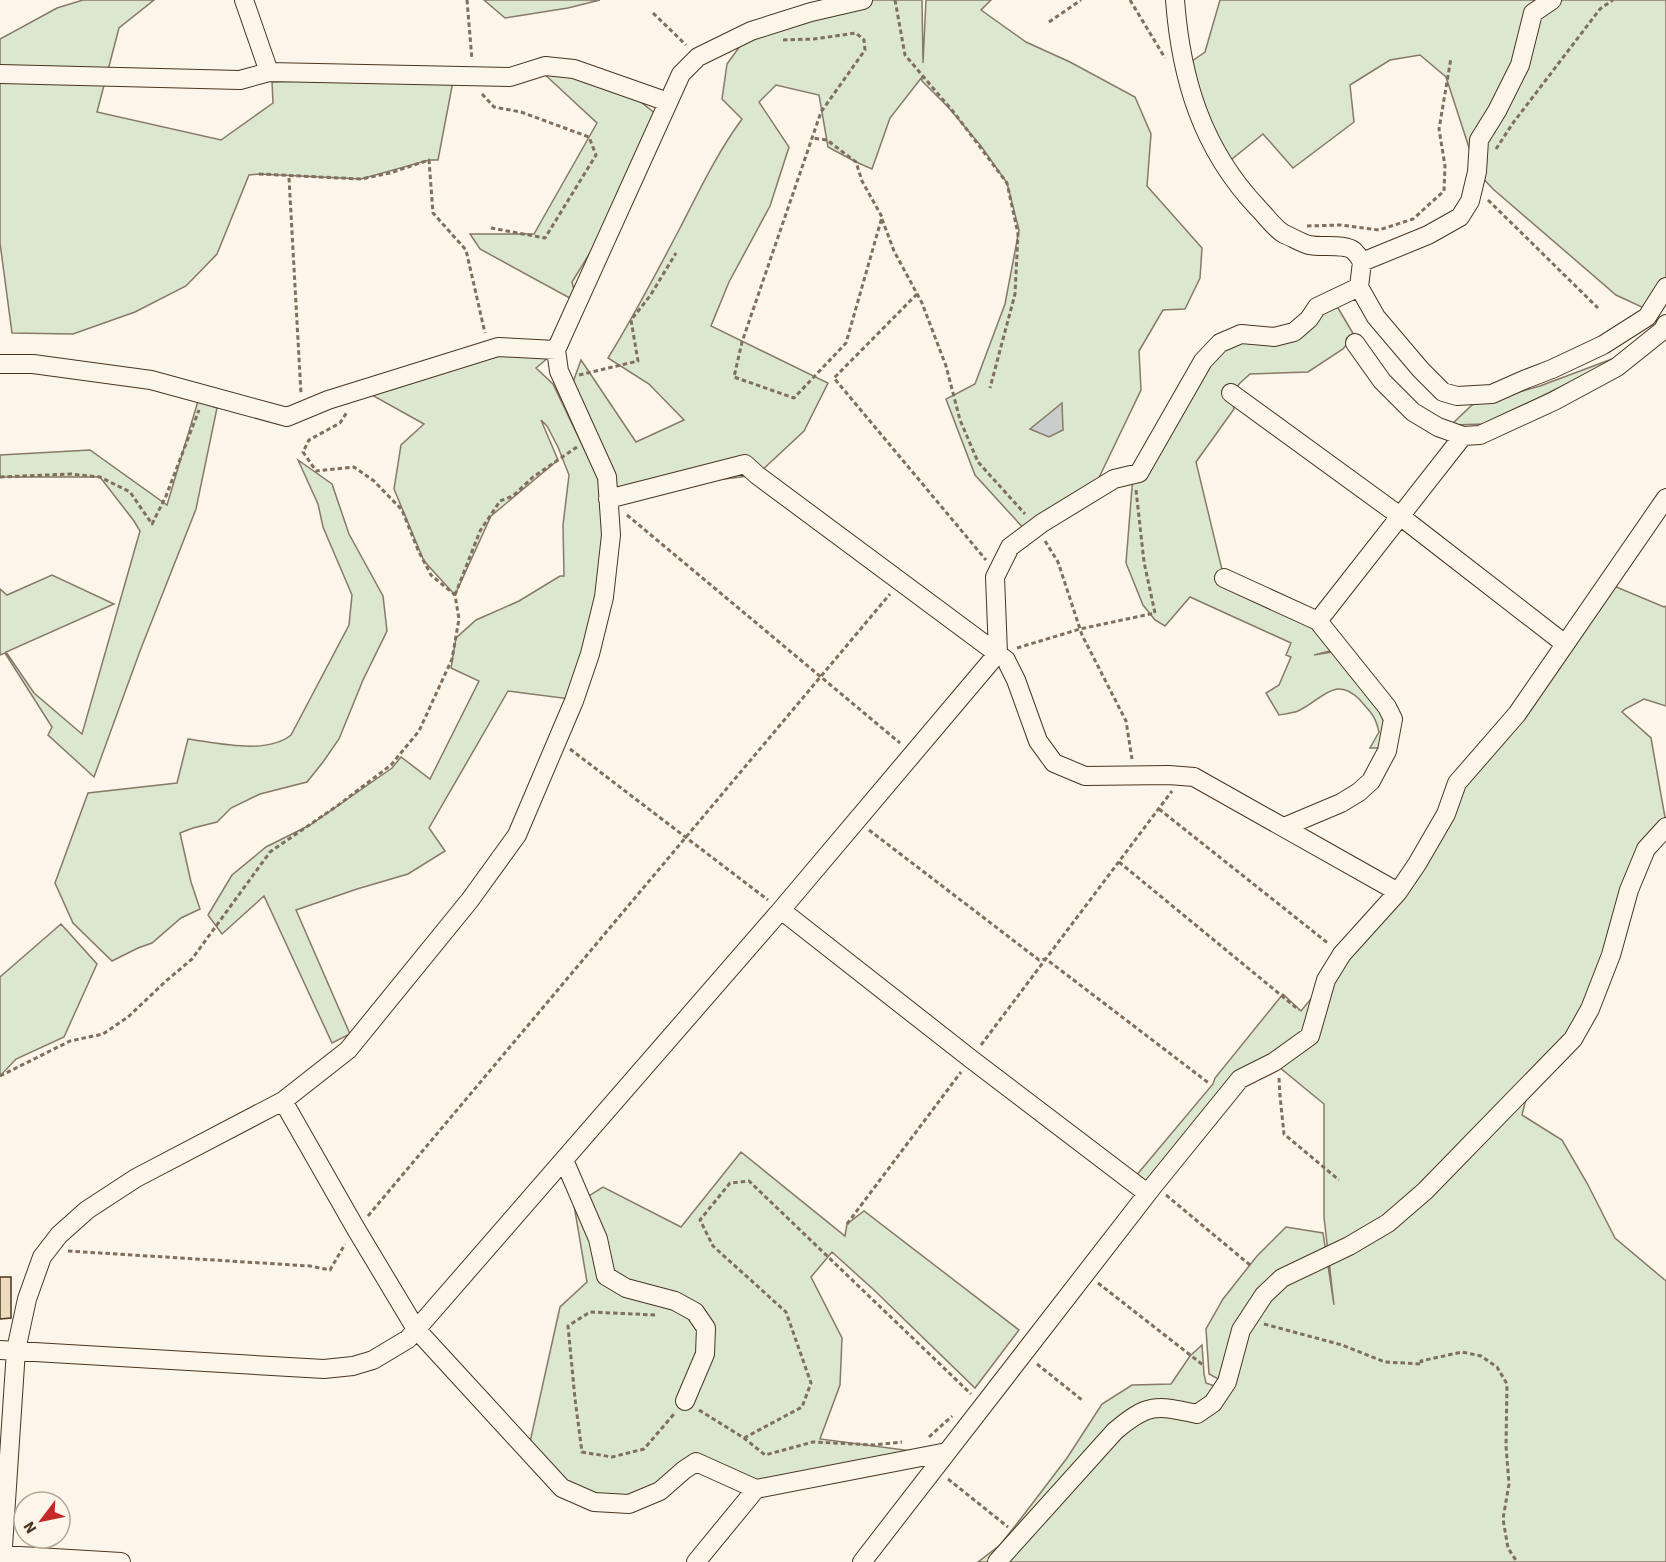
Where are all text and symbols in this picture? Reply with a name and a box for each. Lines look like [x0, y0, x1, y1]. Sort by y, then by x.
north arrow [12, 1490, 72, 1550]
text: N [18, 1517, 42, 1538]

